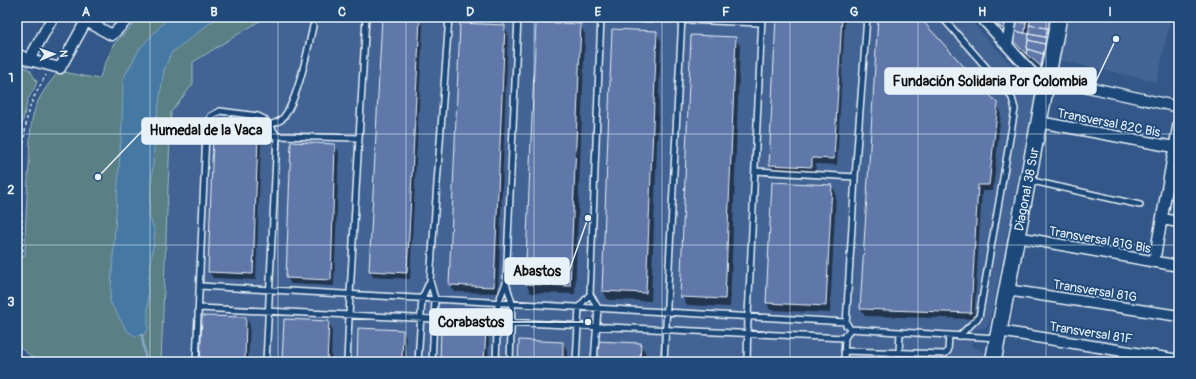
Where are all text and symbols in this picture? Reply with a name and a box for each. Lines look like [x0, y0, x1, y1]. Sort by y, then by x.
text: A [82, 4, 91, 20]
text: B [210, 4, 218, 20]
text: C [338, 4, 346, 20]
text: D [466, 4, 474, 20]
text: E [595, 4, 602, 20]
text: F [722, 4, 730, 20]
text: G [850, 4, 859, 20]
text: H [978, 4, 986, 20]
text: I [1108, 4, 1112, 20]
north arrow [34, 34, 74, 74]
text: N [57, 50, 70, 58]
callout: Fundación Solidaria Por Colombia [885, 68, 1096, 94]
text: 1 [8, 70, 14, 86]
text: Fundación Solidaria Por Colombia [892, 73, 1088, 90]
street label: Transversal 82C Bis [1056, 105, 1162, 141]
callout: Humedal de la Vaca [142, 118, 271, 144]
text: Humedal de la Vaca [150, 122, 263, 139]
street label: Diagonal 38 Sur [1011, 146, 1043, 232]
text: 2 [7, 182, 15, 198]
street label: Transversal 81G Bis [1048, 223, 1152, 257]
callout: Abastos [505, 258, 569, 284]
text: Abastos [513, 263, 562, 280]
street label: Transversal 81G [1052, 276, 1138, 306]
text: 3 [7, 294, 15, 310]
callout: Corabastos [430, 309, 512, 335]
text: Corabastos [438, 314, 505, 331]
street label: Transversal 81F [1048, 319, 1134, 347]

